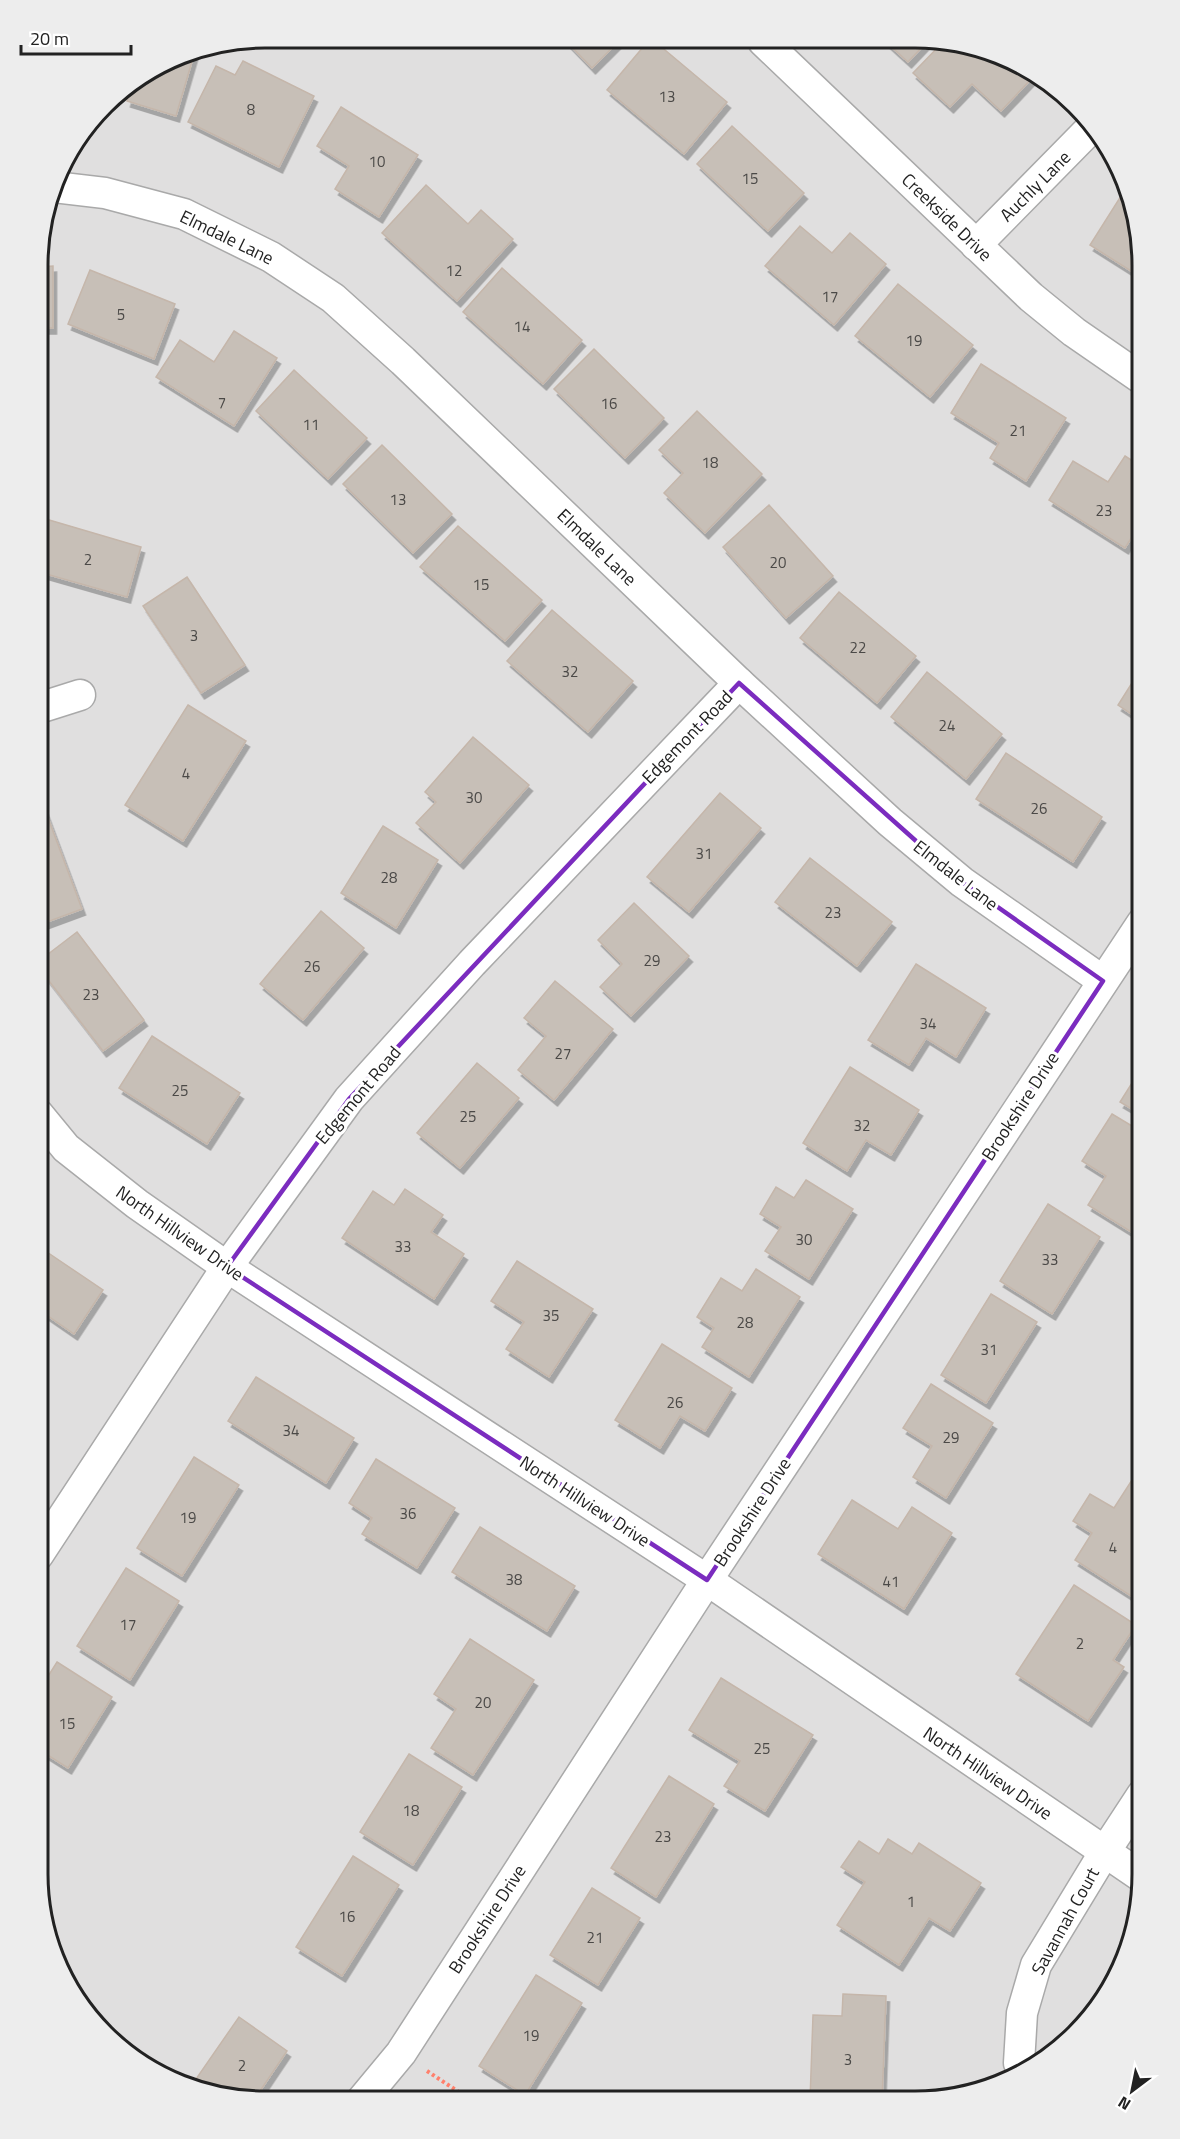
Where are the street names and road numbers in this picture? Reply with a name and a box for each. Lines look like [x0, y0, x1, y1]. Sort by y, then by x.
street label: Auchly Lane [993, 144, 1077, 228]
street label: Creekside Drive [896, 167, 998, 267]
street label: Elmdale Lane [176, 203, 278, 271]
street label: Elmdale Lane [551, 502, 643, 592]
street label: Edgemont Road [635, 684, 739, 790]
street label: Elmdale Lane [908, 833, 1004, 917]
street label: Edgemont Road [309, 1040, 407, 1150]
street label: Brookshire Drive [975, 1046, 1065, 1166]
street label: North Hillview Drive [110, 1179, 250, 1287]
street label: North Hillview Drive [514, 1449, 656, 1553]
street label: Brookshire Drive [707, 1452, 797, 1572]
street label: North Hillview Drive [918, 1720, 1058, 1826]
street label: Brookshire Drive [442, 1859, 532, 1979]
street label: Savannah Court [1024, 1862, 1106, 1980]

